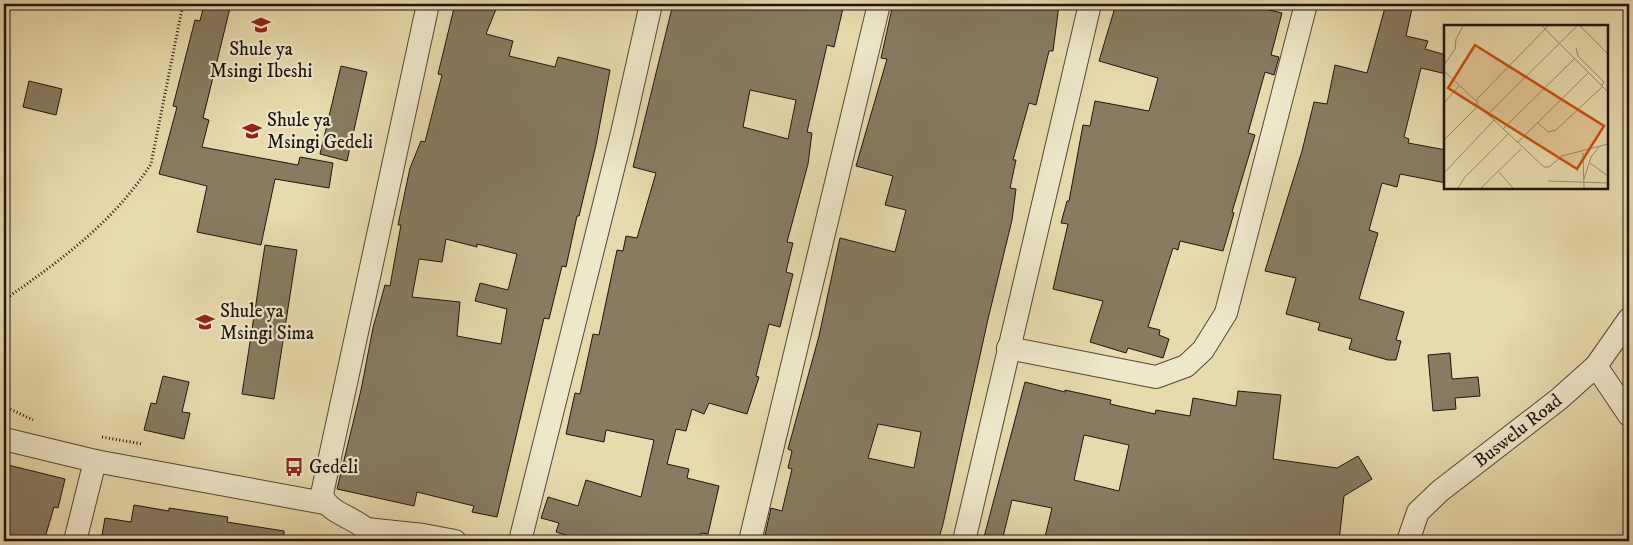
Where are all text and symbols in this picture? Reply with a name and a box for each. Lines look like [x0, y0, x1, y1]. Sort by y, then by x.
school or university icon: Shule ya Msingi Ibeshi [250, 14, 272, 36]
inset map [1444, 25, 1608, 189]
place label: Shule ya Msingi Ibeshi [210, 38, 312, 83]
place label: Shule ya Msingi Gedeli [267, 109, 373, 154]
school or university icon: Shule ya Msingi Gedeli [241, 120, 263, 142]
place label: Shule ya Msingi Sima [220, 300, 314, 345]
school or university icon: Shule ya Msingi Sima [194, 311, 216, 333]
street label: Buswelu Road [1469, 389, 1567, 473]
bus stop icon: Gedeli [283, 456, 305, 478]
place label: Gedeli [309, 456, 358, 479]

